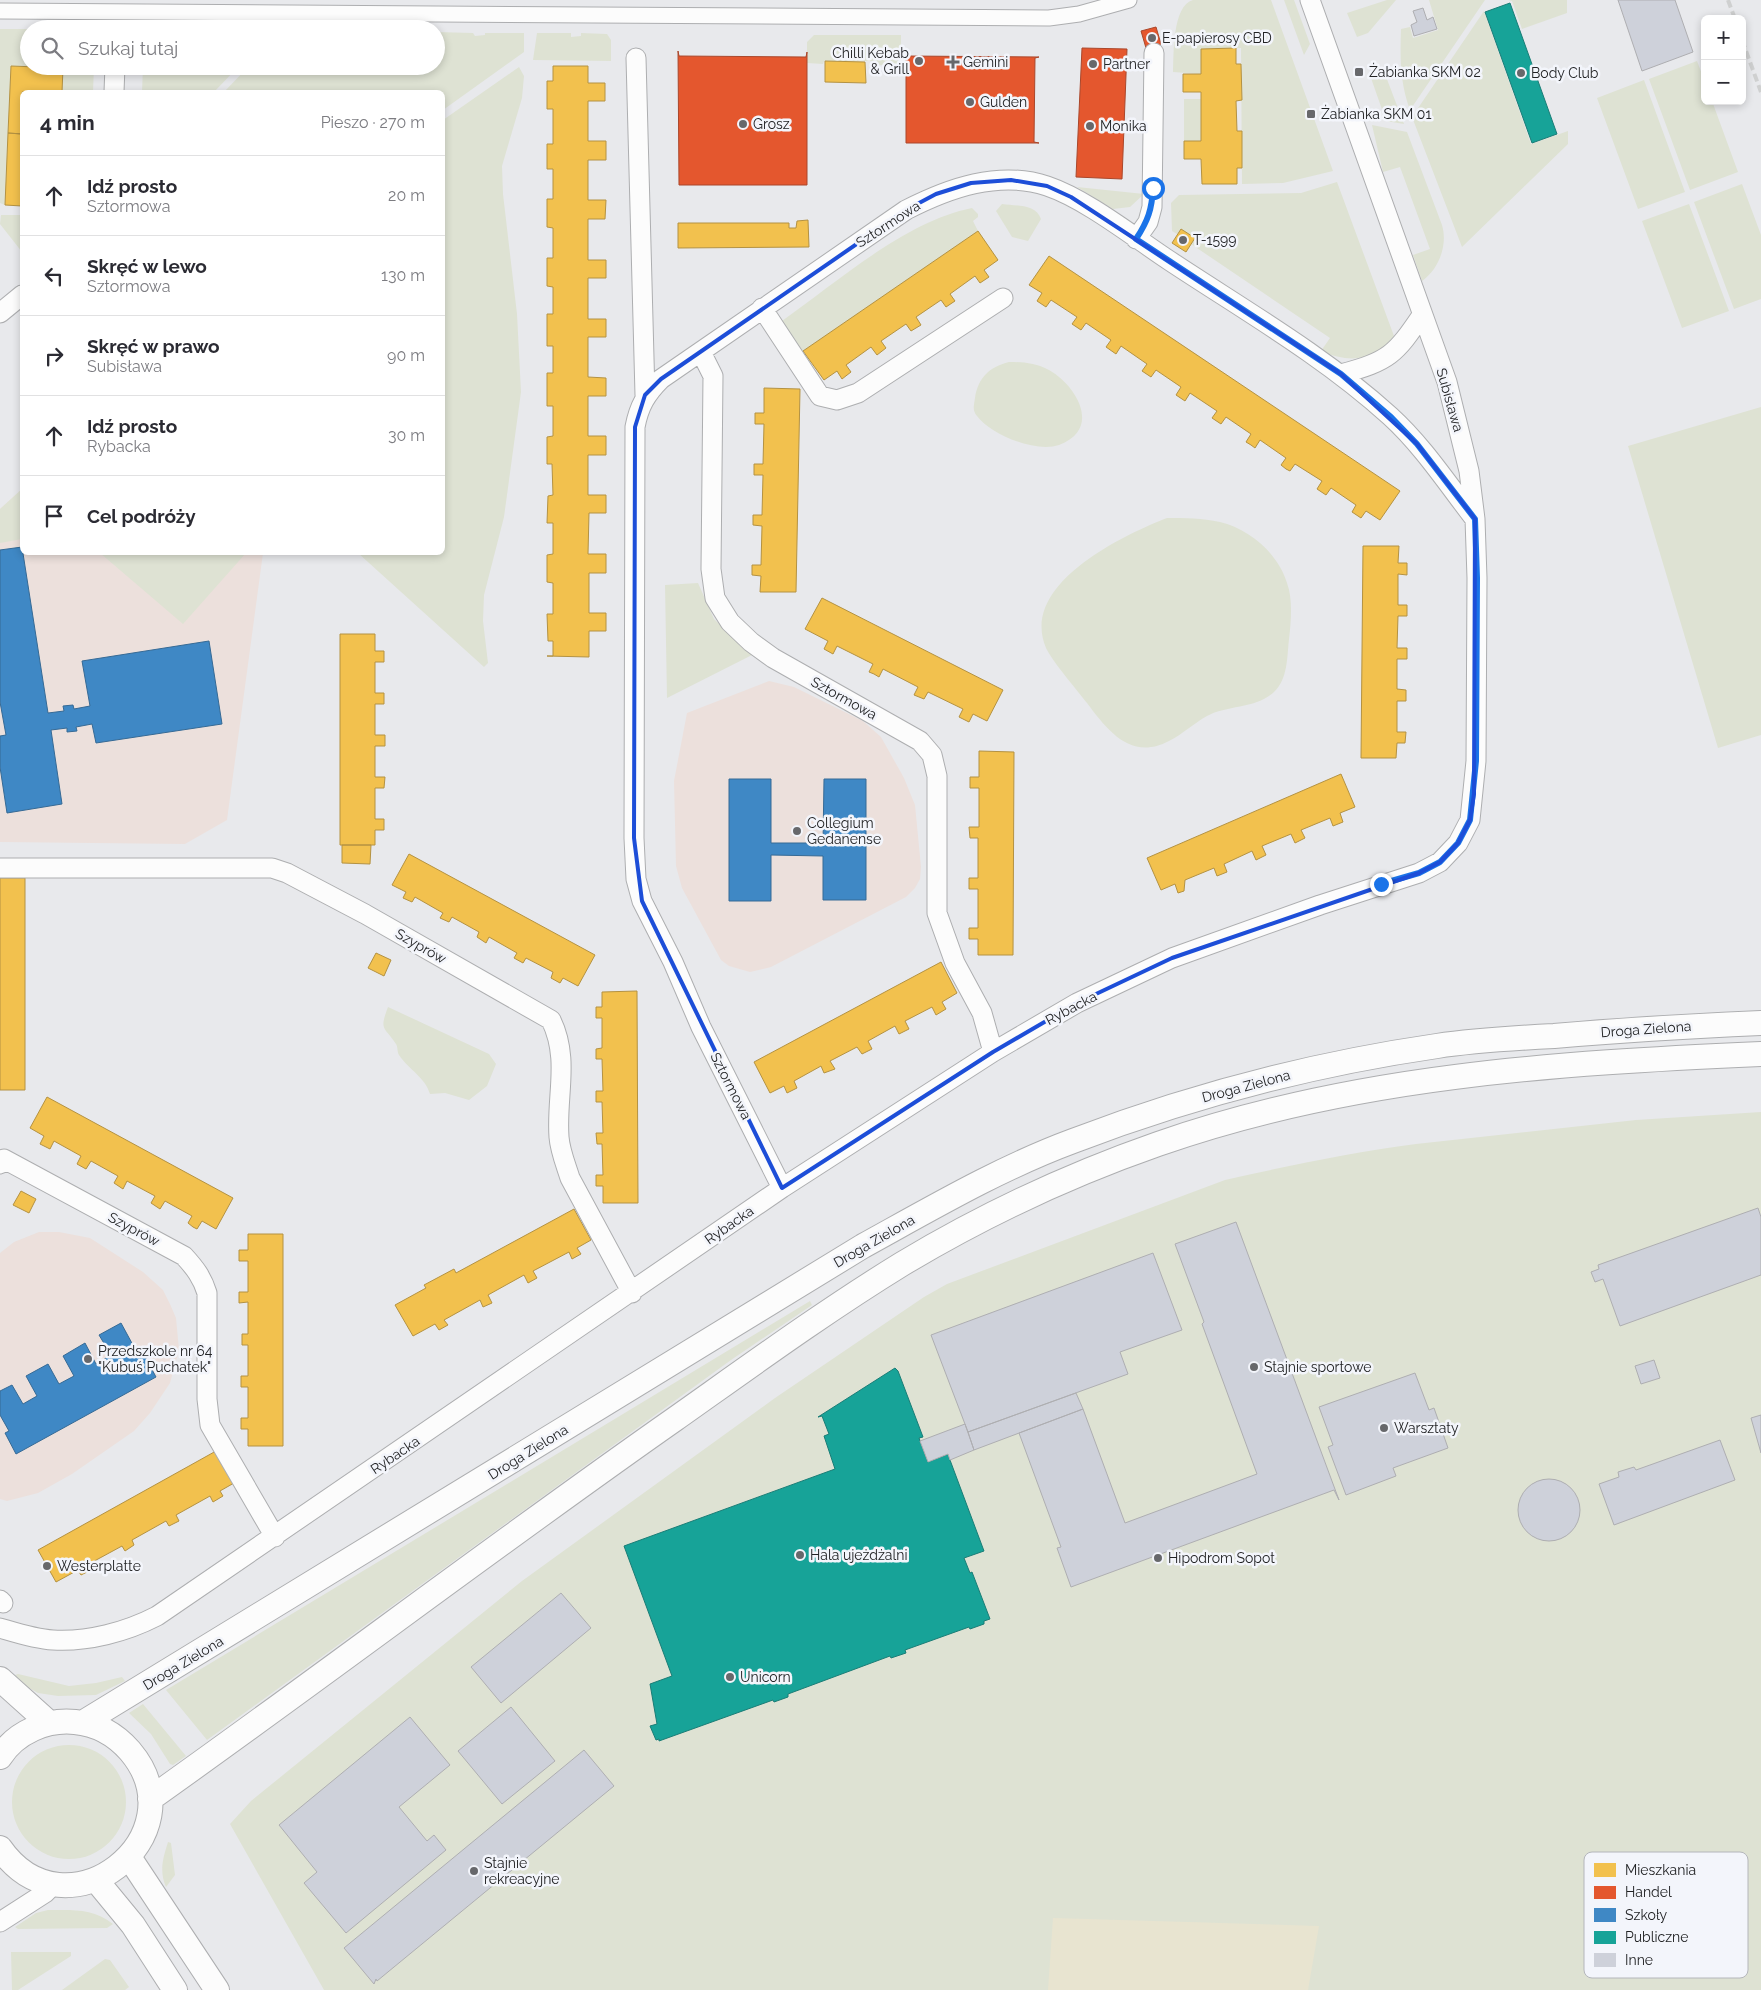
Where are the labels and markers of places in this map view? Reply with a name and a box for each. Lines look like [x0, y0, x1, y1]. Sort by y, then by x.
place label: E-papierosy CBD [1162, 30, 1272, 46]
marker: E-papierosy CBD [1146, 32, 1158, 44]
place label: Chilli Kebab & Grill [832, 45, 909, 77]
place label: Gemini [963, 54, 1008, 70]
marker: Chilli Kebab & Grill [913, 55, 925, 67]
marker: Gemini [947, 56, 959, 68]
place label: Partner [1103, 56, 1150, 72]
marker: Partner [1087, 58, 1099, 70]
place label: Żabianka SKM 02 [1369, 62, 1481, 80]
place label: Body Club [1531, 65, 1599, 81]
marker: Żabianka SKM 02 [1353, 66, 1365, 78]
marker: Body Club [1515, 67, 1527, 79]
place label: Gulden [980, 94, 1027, 110]
marker: Gulden [964, 96, 976, 108]
place label: Żabianka SKM 01 [1321, 104, 1431, 122]
marker: Żabianka SKM 01 [1305, 108, 1317, 120]
place label: Grosz [753, 116, 790, 132]
marker: Grosz [737, 118, 749, 130]
place label: Monika [1100, 118, 1147, 134]
marker: Monika [1084, 120, 1096, 132]
place label: T-1599 [1193, 232, 1237, 248]
marker: T-1599 [1177, 234, 1189, 246]
place label: Collegium Gedanense [807, 815, 881, 847]
marker: Collegium Gedanense [791, 825, 803, 837]
place label: Przedszkole nr 64 "Kubuś Puchatek" [98, 1343, 213, 1375]
marker: Przedszkole nr 64 "Kubuś Puchatek" [82, 1353, 94, 1365]
place label: Stajnie sportowe [1264, 1359, 1371, 1375]
marker: Stajnie sportowe [1248, 1361, 1260, 1373]
place label: Warsztaty [1394, 1420, 1459, 1436]
marker: Warsztaty [1378, 1422, 1390, 1434]
place label: Hala ujeżdżalni [810, 1547, 907, 1563]
marker: Hala ujeżdżalni [794, 1549, 806, 1561]
place label: Hipodrom Sopot [1168, 1550, 1275, 1566]
marker: Hipodrom Sopot [1152, 1552, 1164, 1564]
place label: Westerplatte [57, 1558, 141, 1574]
marker: Westerplatte [41, 1560, 53, 1572]
place label: Unicorn [740, 1669, 791, 1685]
marker: Unicorn [724, 1671, 736, 1683]
place label: Stajnie rekreacyjne [484, 1855, 560, 1887]
marker: Stajnie rekreacyjne [468, 1865, 480, 1877]

